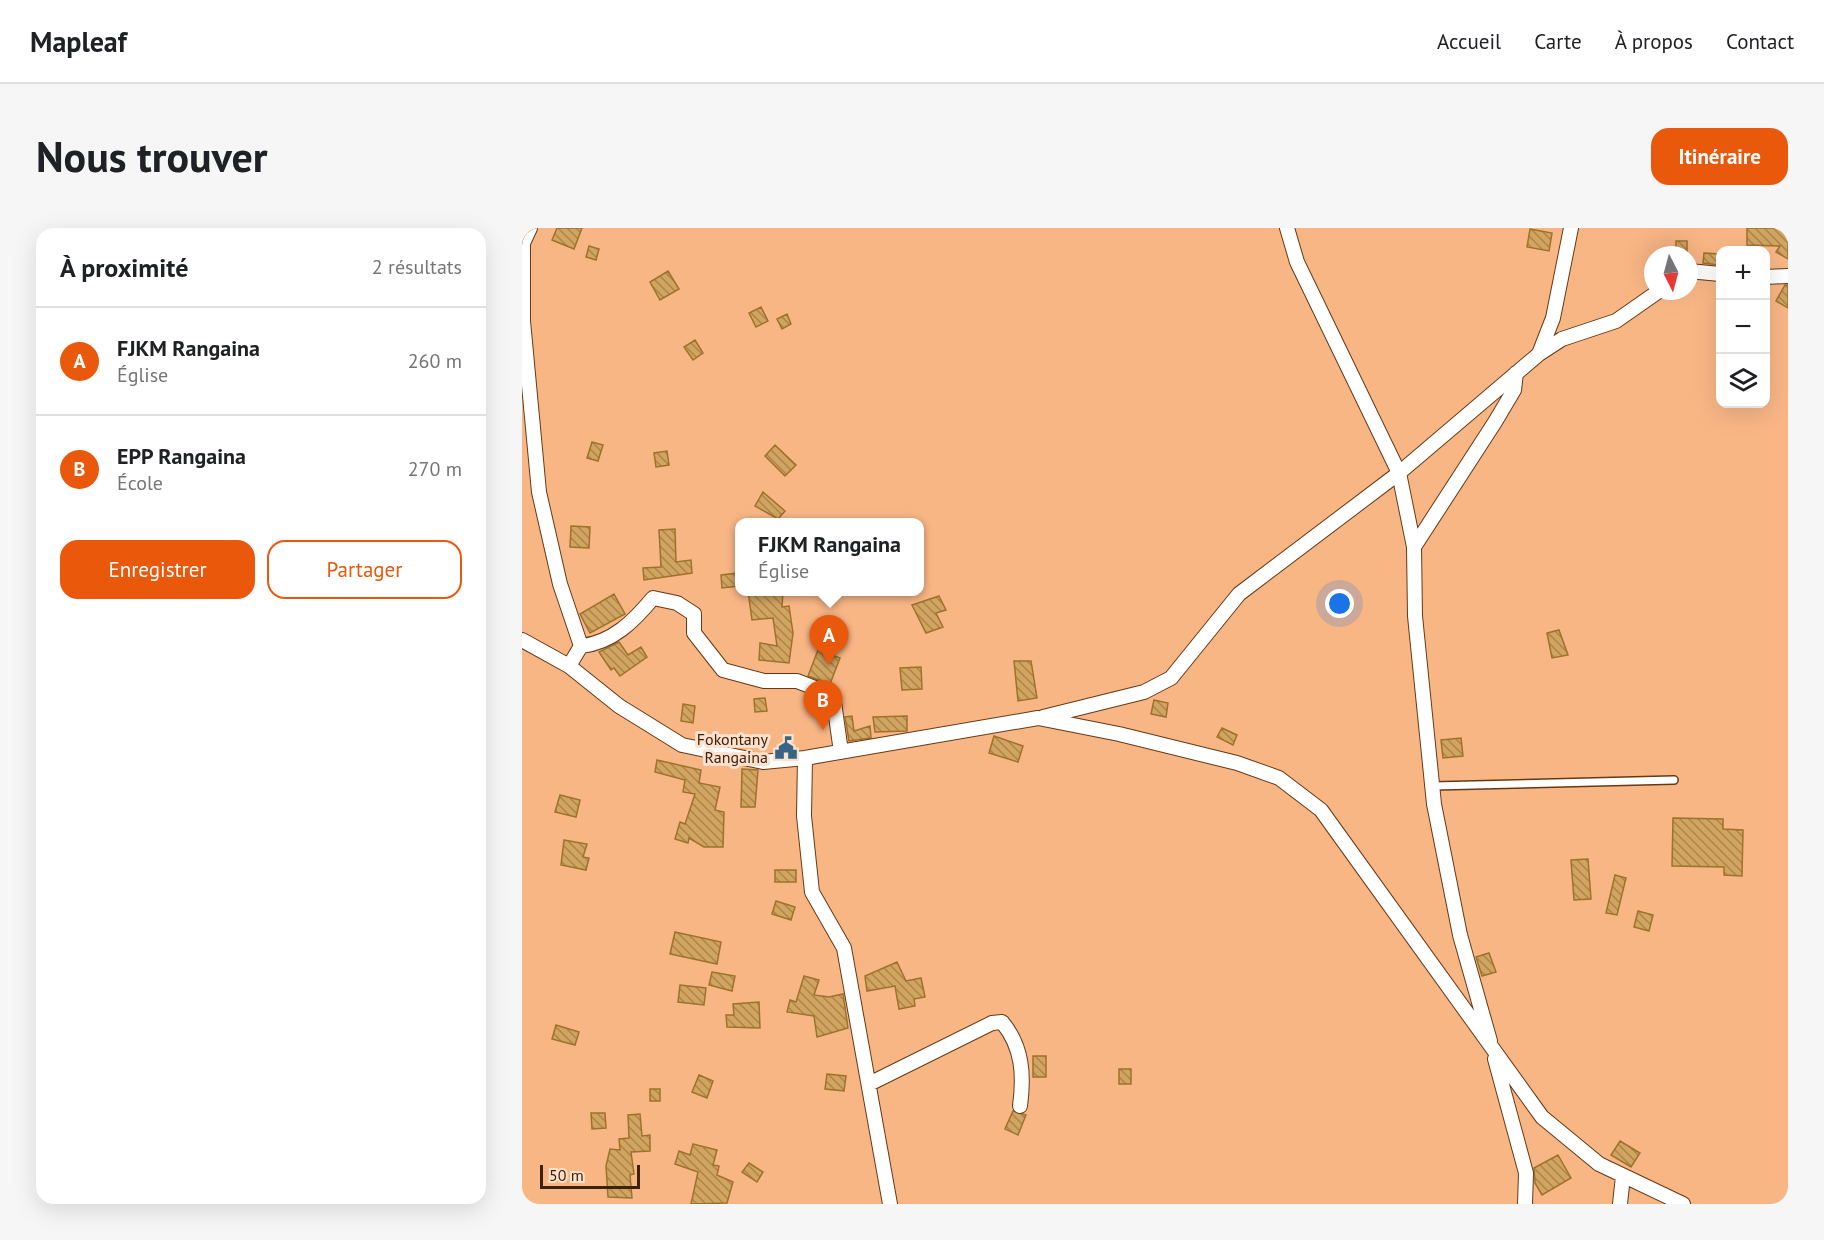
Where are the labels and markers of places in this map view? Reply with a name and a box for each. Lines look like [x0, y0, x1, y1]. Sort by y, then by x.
pin: A [810, 616, 848, 665]
pin: B [804, 680, 842, 730]
place label: Fokontany Rangaina [697, 729, 769, 767]
public building icon: Fokontany Rangaina [773, 735, 799, 761]

